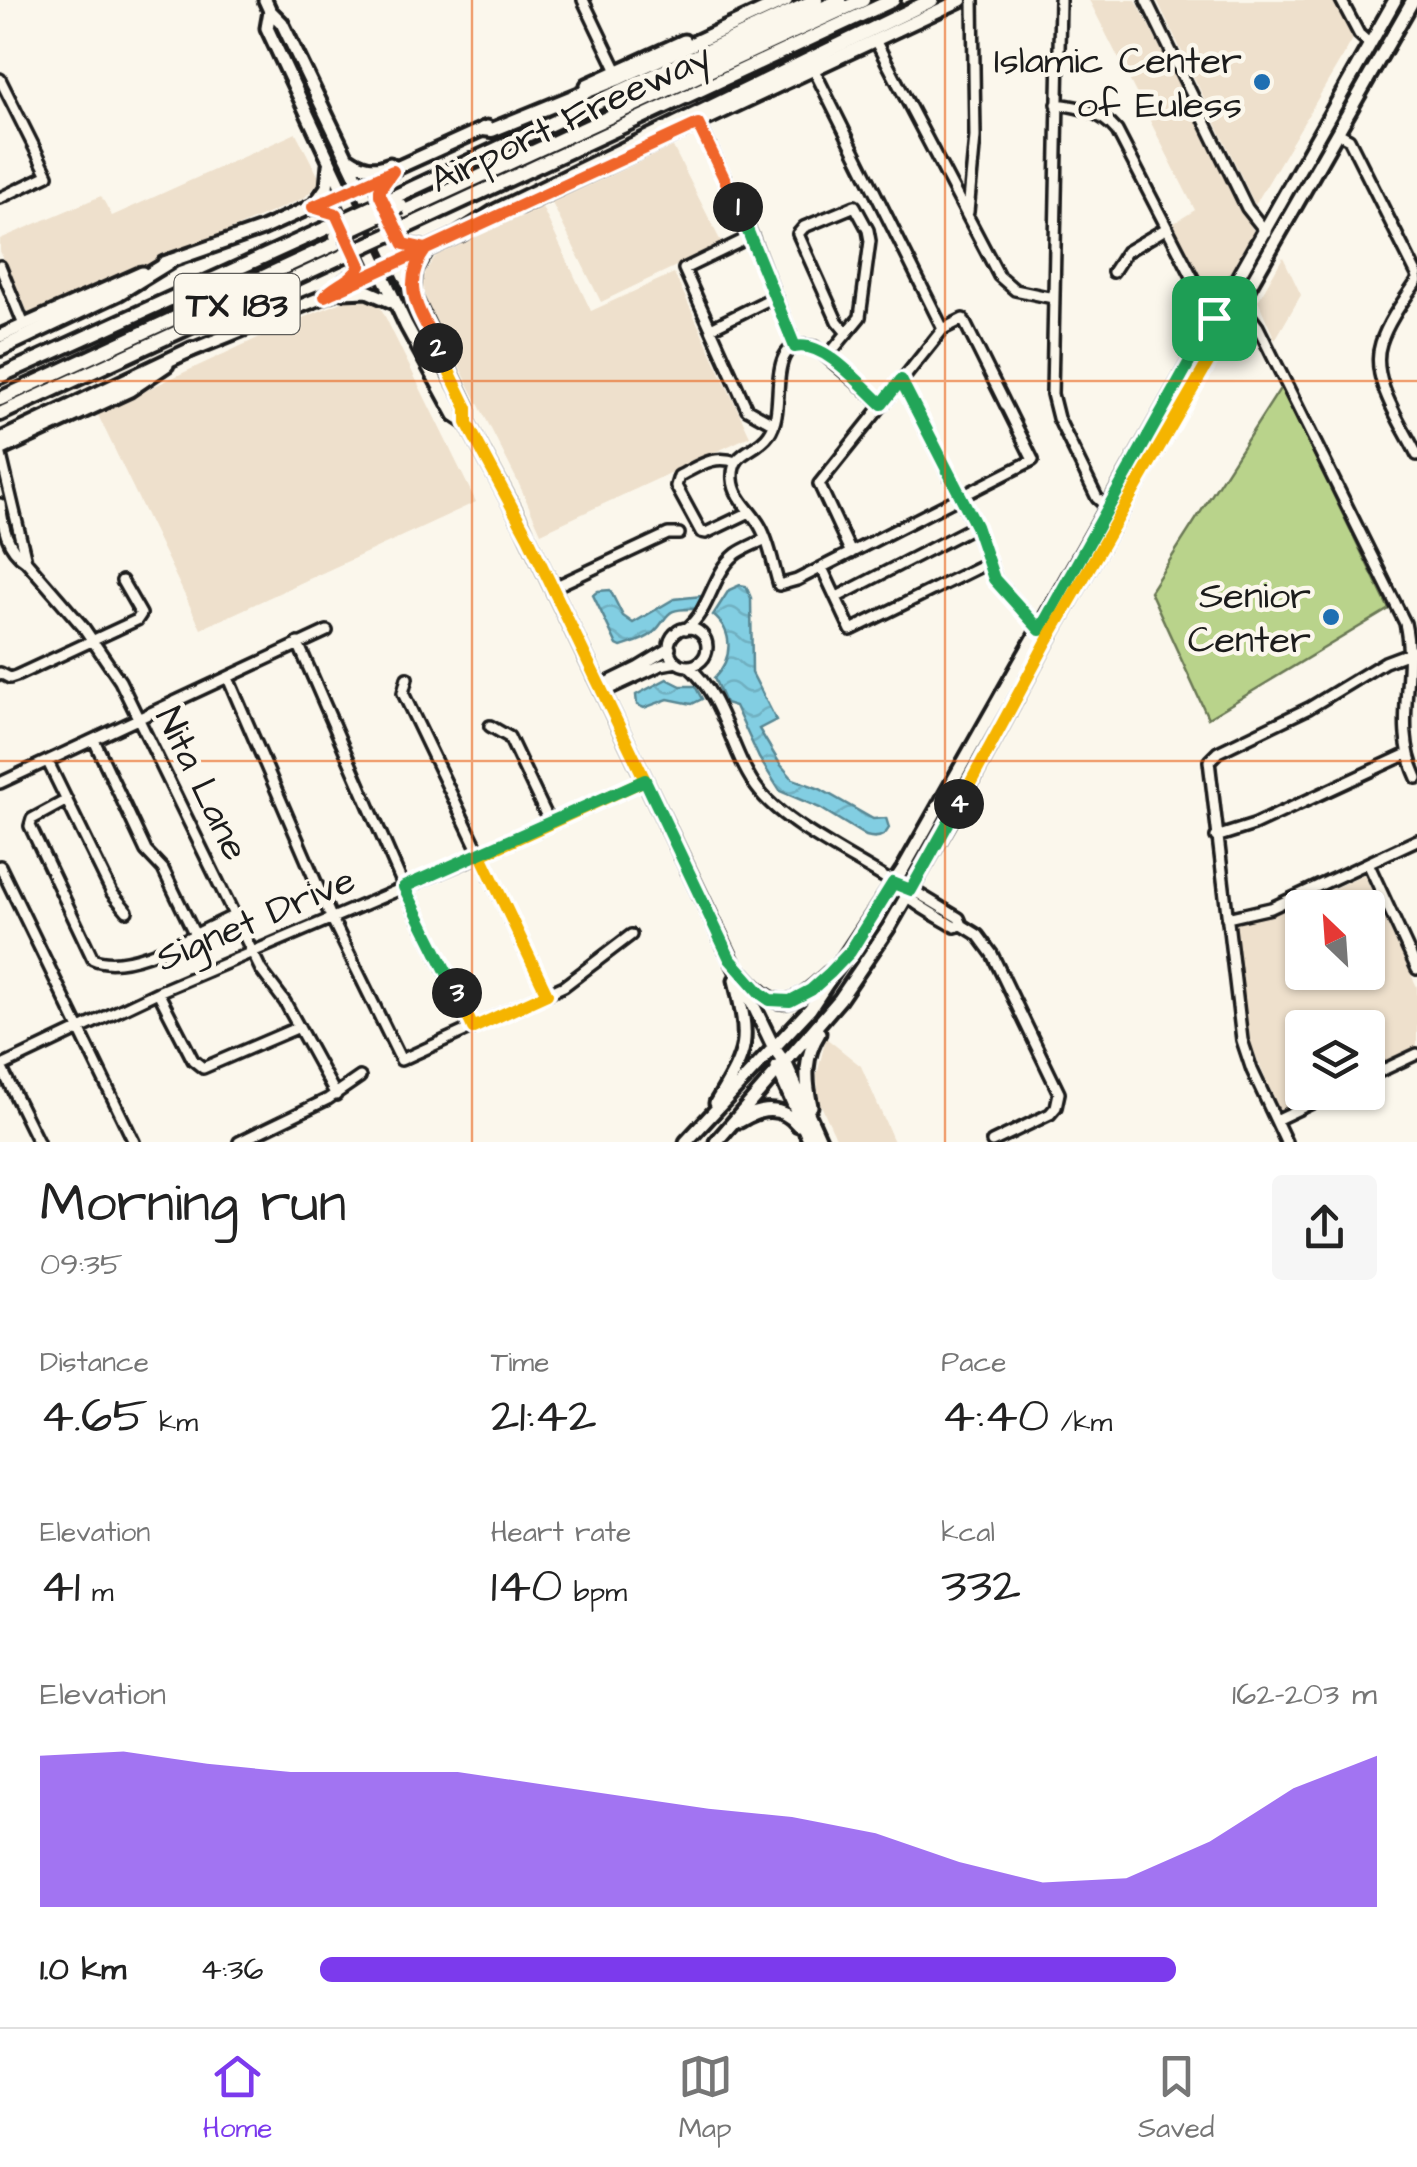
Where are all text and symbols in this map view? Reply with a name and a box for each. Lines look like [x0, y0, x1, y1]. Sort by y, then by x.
street label: Airport Freeway [422, 31, 720, 208]
place label: Islamic Center of Euless [994, 36, 1242, 132]
marker: Islamic Center of Euless [1251, 71, 1273, 93]
pin: 1 [713, 182, 763, 232]
text: 1 [736, 187, 740, 226]
road number: TX 183 [174, 274, 300, 334]
pin [1172, 276, 1257, 361]
icon: arrive [1187, 291, 1242, 346]
pin: 2 [413, 323, 463, 373]
text: 2 [430, 328, 446, 367]
place label: Senior Center [1188, 571, 1311, 667]
marker: Senior Center [1320, 606, 1342, 628]
street label: Nita Lane [142, 698, 261, 869]
pin: 4 [934, 779, 984, 829]
text: 4 [949, 784, 969, 823]
street label: Signet Drive [148, 855, 363, 985]
north arrow [1285, 890, 1385, 990]
map controls [1285, 890, 1385, 1110]
pin: 3 [432, 968, 482, 1018]
text: 3 [450, 973, 464, 1012]
button: layers [1285, 1010, 1385, 1110]
text: Morning run [40, 1166, 346, 1242]
button: share [1272, 1175, 1377, 1280]
text: 09:35 [40, 1242, 123, 1287]
text: Distance [40, 1343, 149, 1382]
text: Time [491, 1343, 549, 1382]
text: Pace [941, 1343, 1006, 1382]
text: 4.65 [40, 1382, 148, 1451]
text: 21:42 [491, 1382, 597, 1451]
text: 4:40 [941, 1382, 1049, 1451]
text: km [148, 1403, 198, 1442]
text: /km [1049, 1403, 1112, 1442]
text: Elevation [40, 1513, 150, 1552]
text: Heart rate [491, 1513, 631, 1552]
text: kcal [941, 1513, 995, 1552]
text: 41 [40, 1552, 80, 1621]
text: 140 [491, 1552, 563, 1621]
text: 332 [941, 1552, 1021, 1621]
text: m [80, 1573, 113, 1612]
text: bpm [563, 1573, 627, 1612]
text: Elevation [40, 1672, 166, 1717]
text: 162–203 m [1232, 1672, 1377, 1717]
text: 1.0 km [40, 1947, 126, 1992]
text: 4:36 [200, 1947, 263, 1992]
tab: Home [203, 2049, 272, 2148]
tab: Map [678, 2049, 733, 2148]
tab: Saved [1138, 2049, 1214, 2148]

